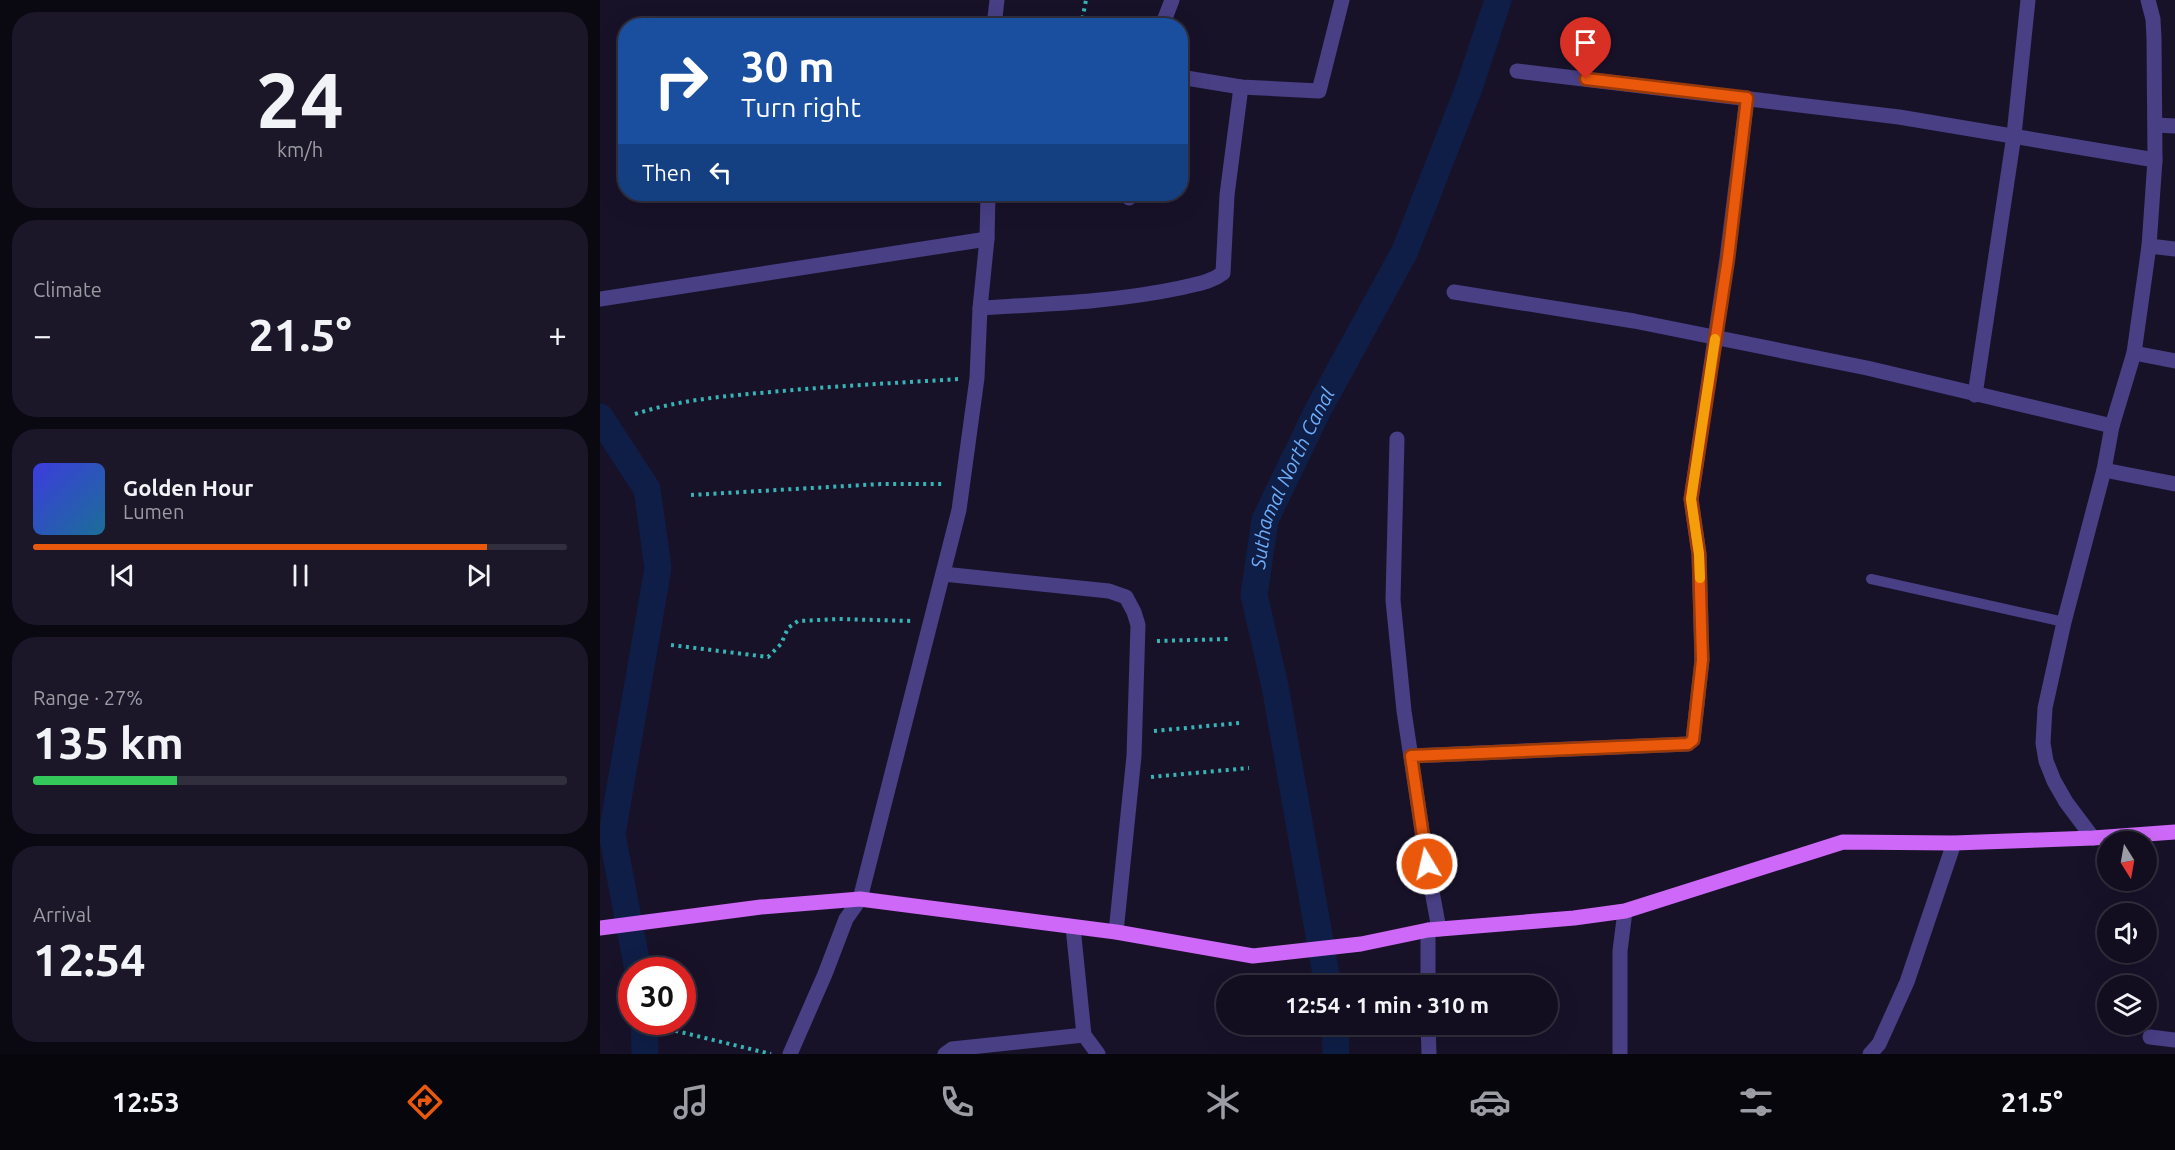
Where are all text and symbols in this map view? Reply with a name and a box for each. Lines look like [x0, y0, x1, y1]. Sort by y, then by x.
pin [1560, 17, 1611, 79]
icon: arrive [1569, 26, 1602, 59]
icon: right [642, 42, 720, 120]
text: 30 m [741, 43, 835, 90]
text: 24 [256, 55, 344, 143]
text: Turn right [741, 92, 861, 122]
text: km/h [277, 138, 323, 161]
icon: left [704, 156, 737, 189]
text: Then [642, 160, 692, 185]
text: Climate [33, 278, 102, 301]
text: 21.5° [248, 309, 352, 360]
text: − [33, 316, 52, 353]
text: + [548, 316, 567, 353]
water label: Suthamal North Canal [1246, 383, 1339, 571]
text: Golden Hour [123, 475, 253, 500]
text: Lumen [123, 500, 184, 523]
icon: previous [106, 559, 139, 592]
icon: pause [284, 559, 317, 592]
icon: next [462, 559, 495, 592]
text: Range · 27% [33, 686, 143, 709]
text: 135 km [33, 717, 184, 768]
north arrow [2097, 831, 2157, 891]
map controls [2097, 831, 2157, 1035]
position arrow [1395, 832, 1459, 896]
text: Arrival [33, 903, 91, 926]
button: sound [2097, 903, 2157, 963]
text: 12:54 [33, 934, 146, 985]
speed limit sign: 30 [618, 957, 696, 1035]
button: layers [2097, 975, 2157, 1035]
text: 12:54 · 1 min · 310 m [1285, 992, 1489, 1017]
icon: directions [404, 1081, 446, 1123]
icon: music [670, 1081, 712, 1123]
icon: phone [936, 1081, 978, 1123]
icon: climate [1202, 1081, 1244, 1123]
icon: car [1469, 1081, 1511, 1123]
icon: filters [1735, 1081, 1777, 1123]
text: 12:53 [112, 1087, 180, 1117]
text: 21.5° [2001, 1087, 2063, 1117]

